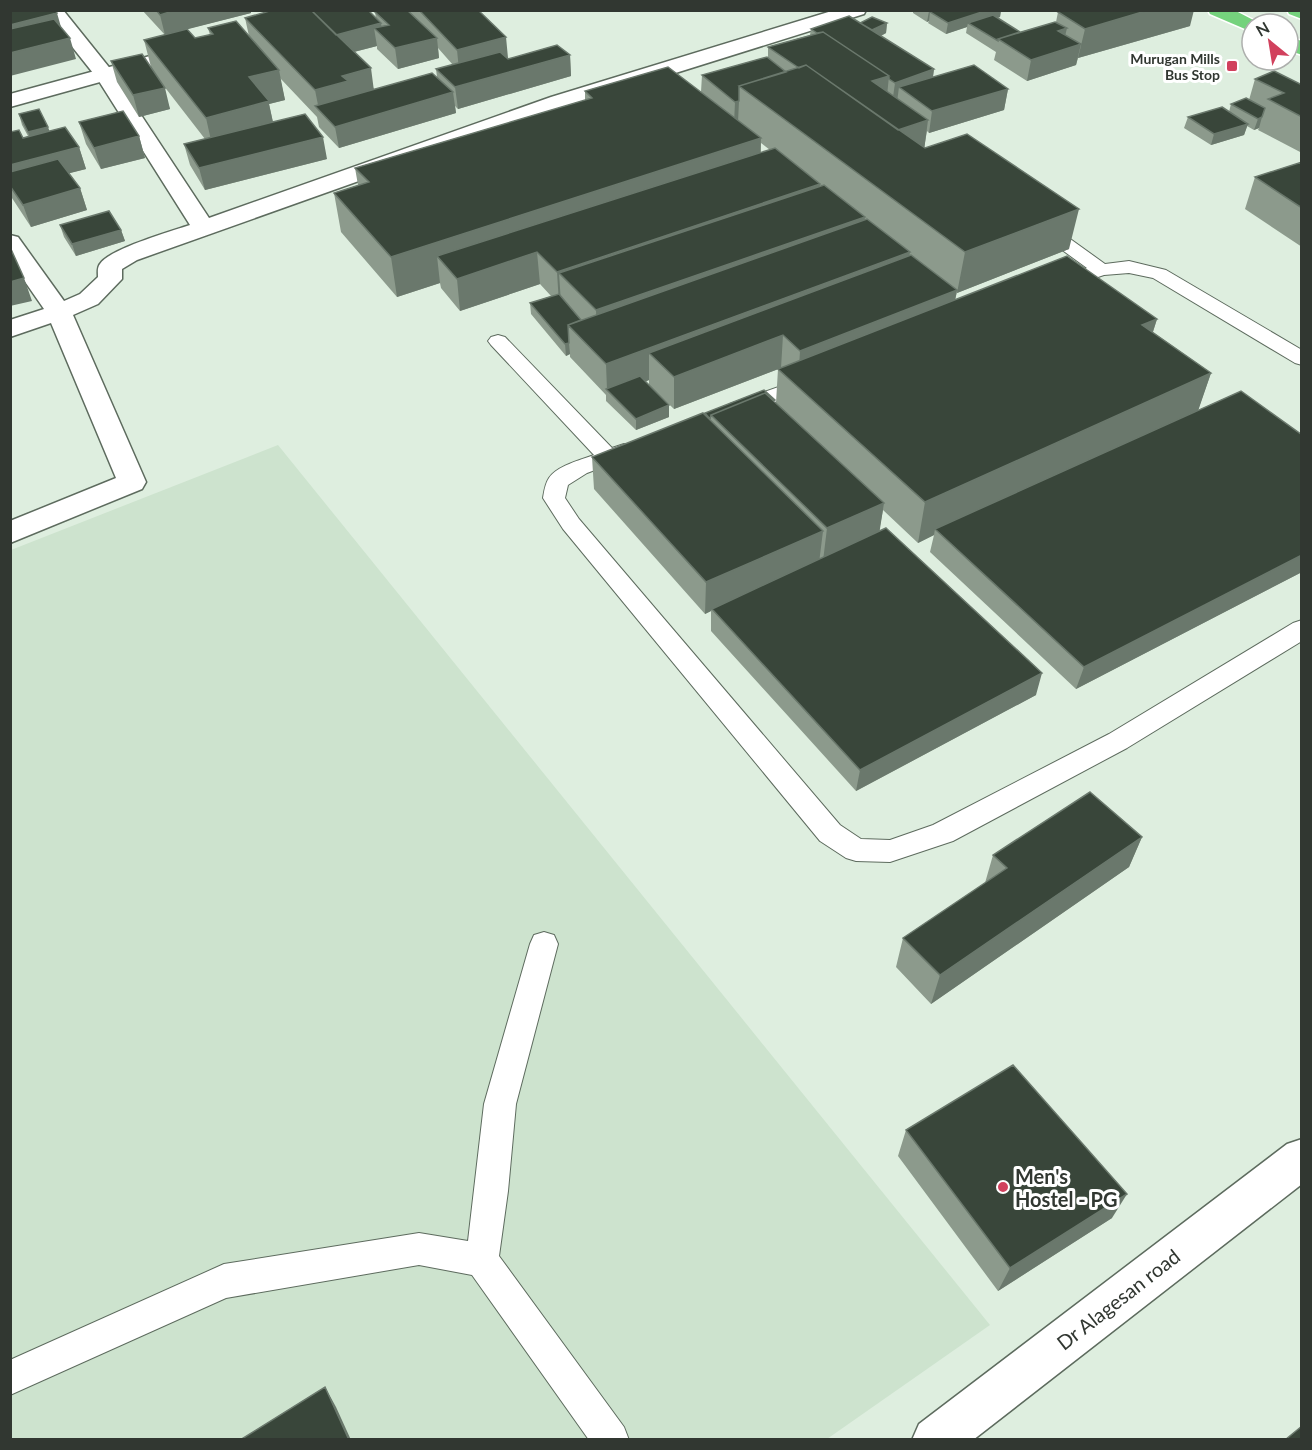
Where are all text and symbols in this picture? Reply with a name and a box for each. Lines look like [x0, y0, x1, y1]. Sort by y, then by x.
north arrow [1240, 12, 1300, 72]
text: N [1252, 17, 1272, 40]
place label: Murugan Mills Bus Stop [1130, 50, 1220, 83]
marker: Murugan Mills Bus Stop [1225, 59, 1239, 73]
place label: Men's Hostel - PG [1015, 1164, 1117, 1211]
marker: Men's Hostel - PG [996, 1180, 1010, 1194]
street label: Dr Alagesan road [1052, 1244, 1184, 1354]

